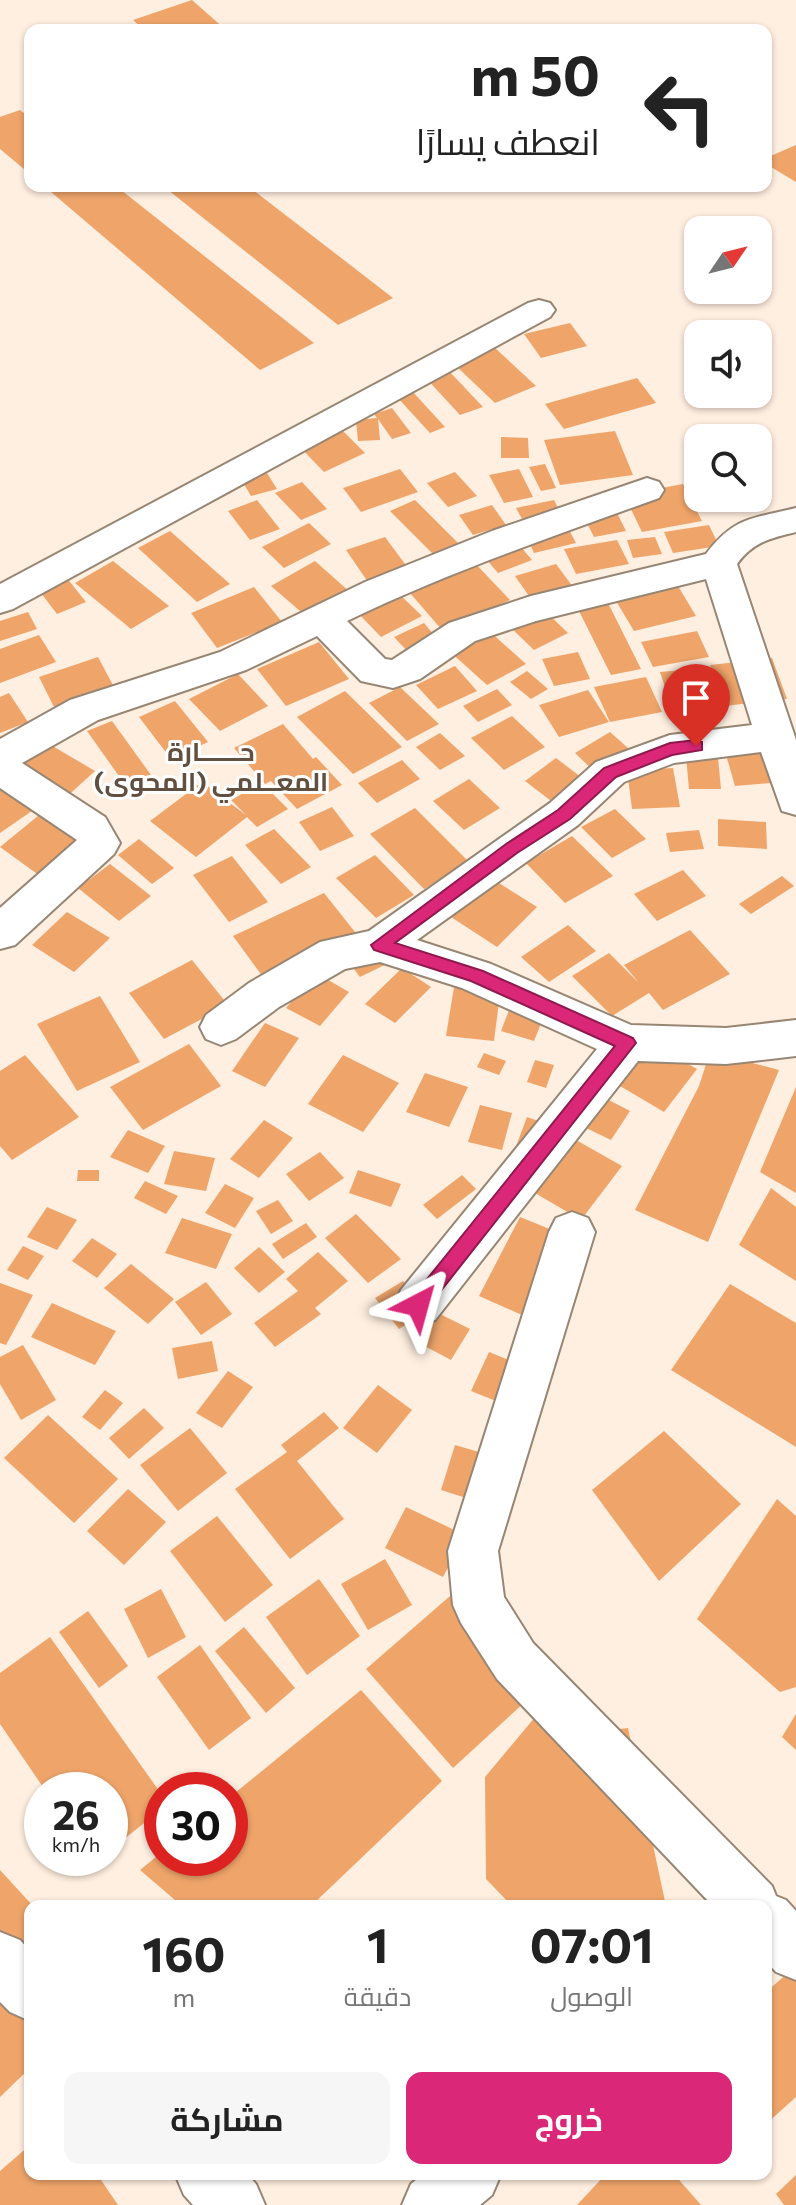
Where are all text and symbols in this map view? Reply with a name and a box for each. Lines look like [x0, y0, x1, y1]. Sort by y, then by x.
text: 50 m [471, 39, 600, 108]
icon: left [628, 56, 732, 160]
text: انعطف يسارًا [416, 118, 600, 162]
north arrow [684, 216, 772, 304]
map controls [684, 216, 772, 512]
button: sound [684, 320, 772, 408]
button: search [684, 424, 772, 512]
pin [662, 664, 730, 746]
icon: arrive [674, 676, 718, 720]
district label: حــــــارة المعــلمي (المحوى) [94, 735, 328, 803]
position arrow [376, 1263, 460, 1347]
speed limit sign: 30 [144, 1772, 248, 1876]
text: 26 [52, 1789, 100, 1838]
text: km/h [52, 1832, 100, 1856]
text: 1 [367, 1914, 388, 1973]
text: 07:01 [530, 1914, 654, 1973]
text: 160 [142, 1923, 226, 1982]
text: دقيقة [344, 1980, 411, 2011]
text: الوصول [550, 1980, 633, 2011]
text: m [173, 1981, 195, 2012]
button: مشاركة [64, 2072, 390, 2164]
button: خروج [406, 2072, 732, 2164]

